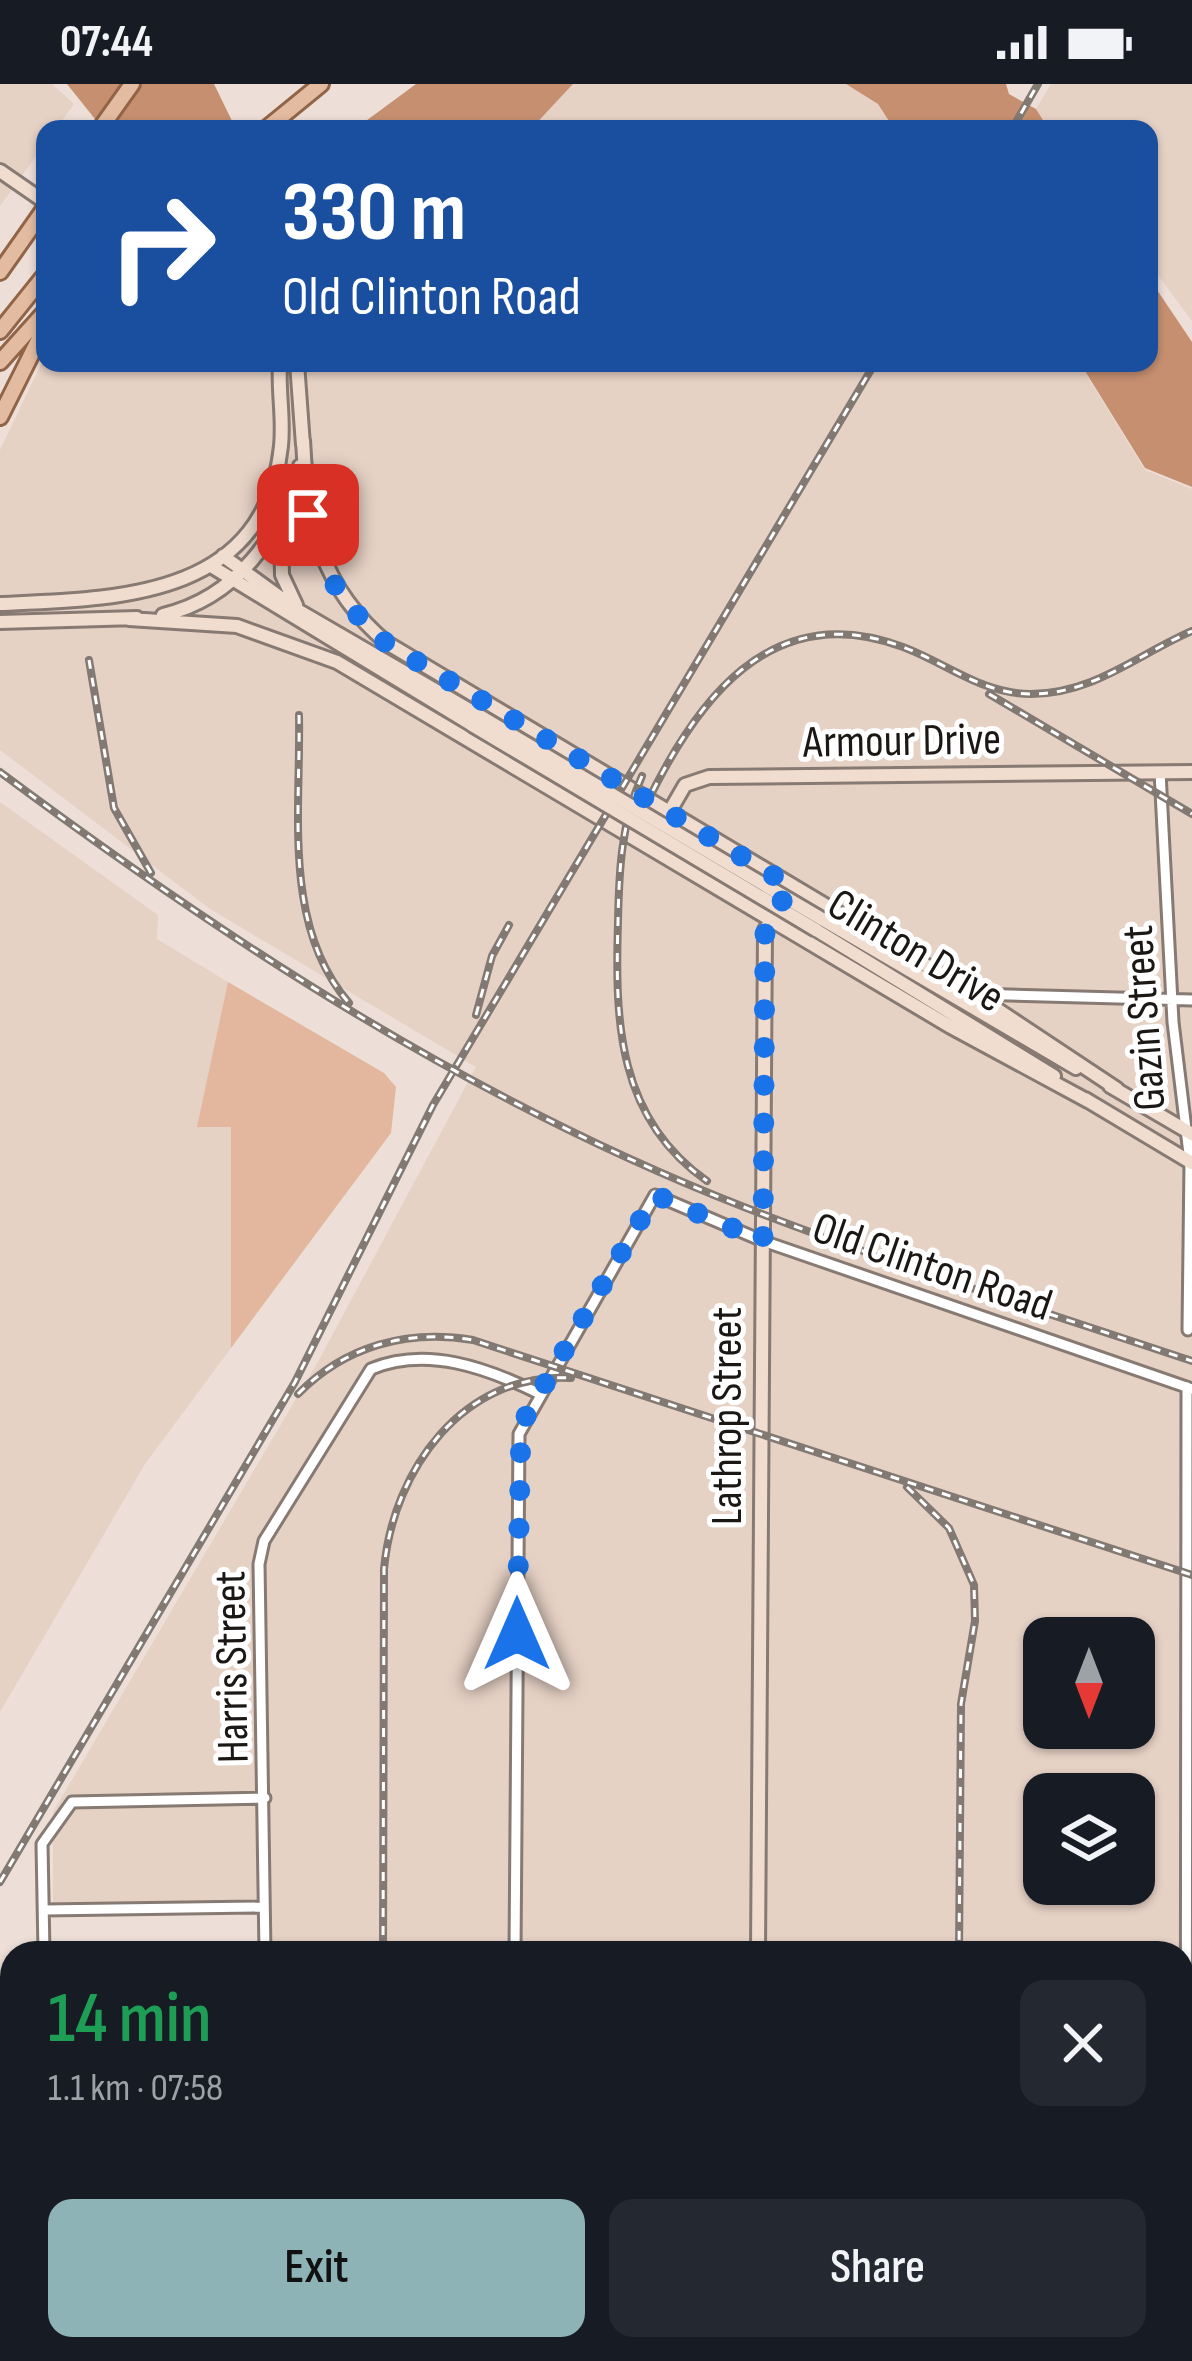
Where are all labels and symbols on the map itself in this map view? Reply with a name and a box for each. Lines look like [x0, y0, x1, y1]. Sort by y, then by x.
pin [257, 464, 359, 566]
street label: Armour Drive [802, 712, 1002, 771]
street label: Clinton Drive [817, 877, 1014, 1025]
street label: Gazin Street [1111, 923, 1178, 1112]
street label: Old Clinton Road [806, 1201, 1059, 1334]
street label: Lathrop Street [700, 1307, 755, 1525]
street label: Harris Street [203, 1570, 262, 1764]
position arrow [454, 1571, 580, 1697]
north arrow [1023, 1617, 1155, 1749]

